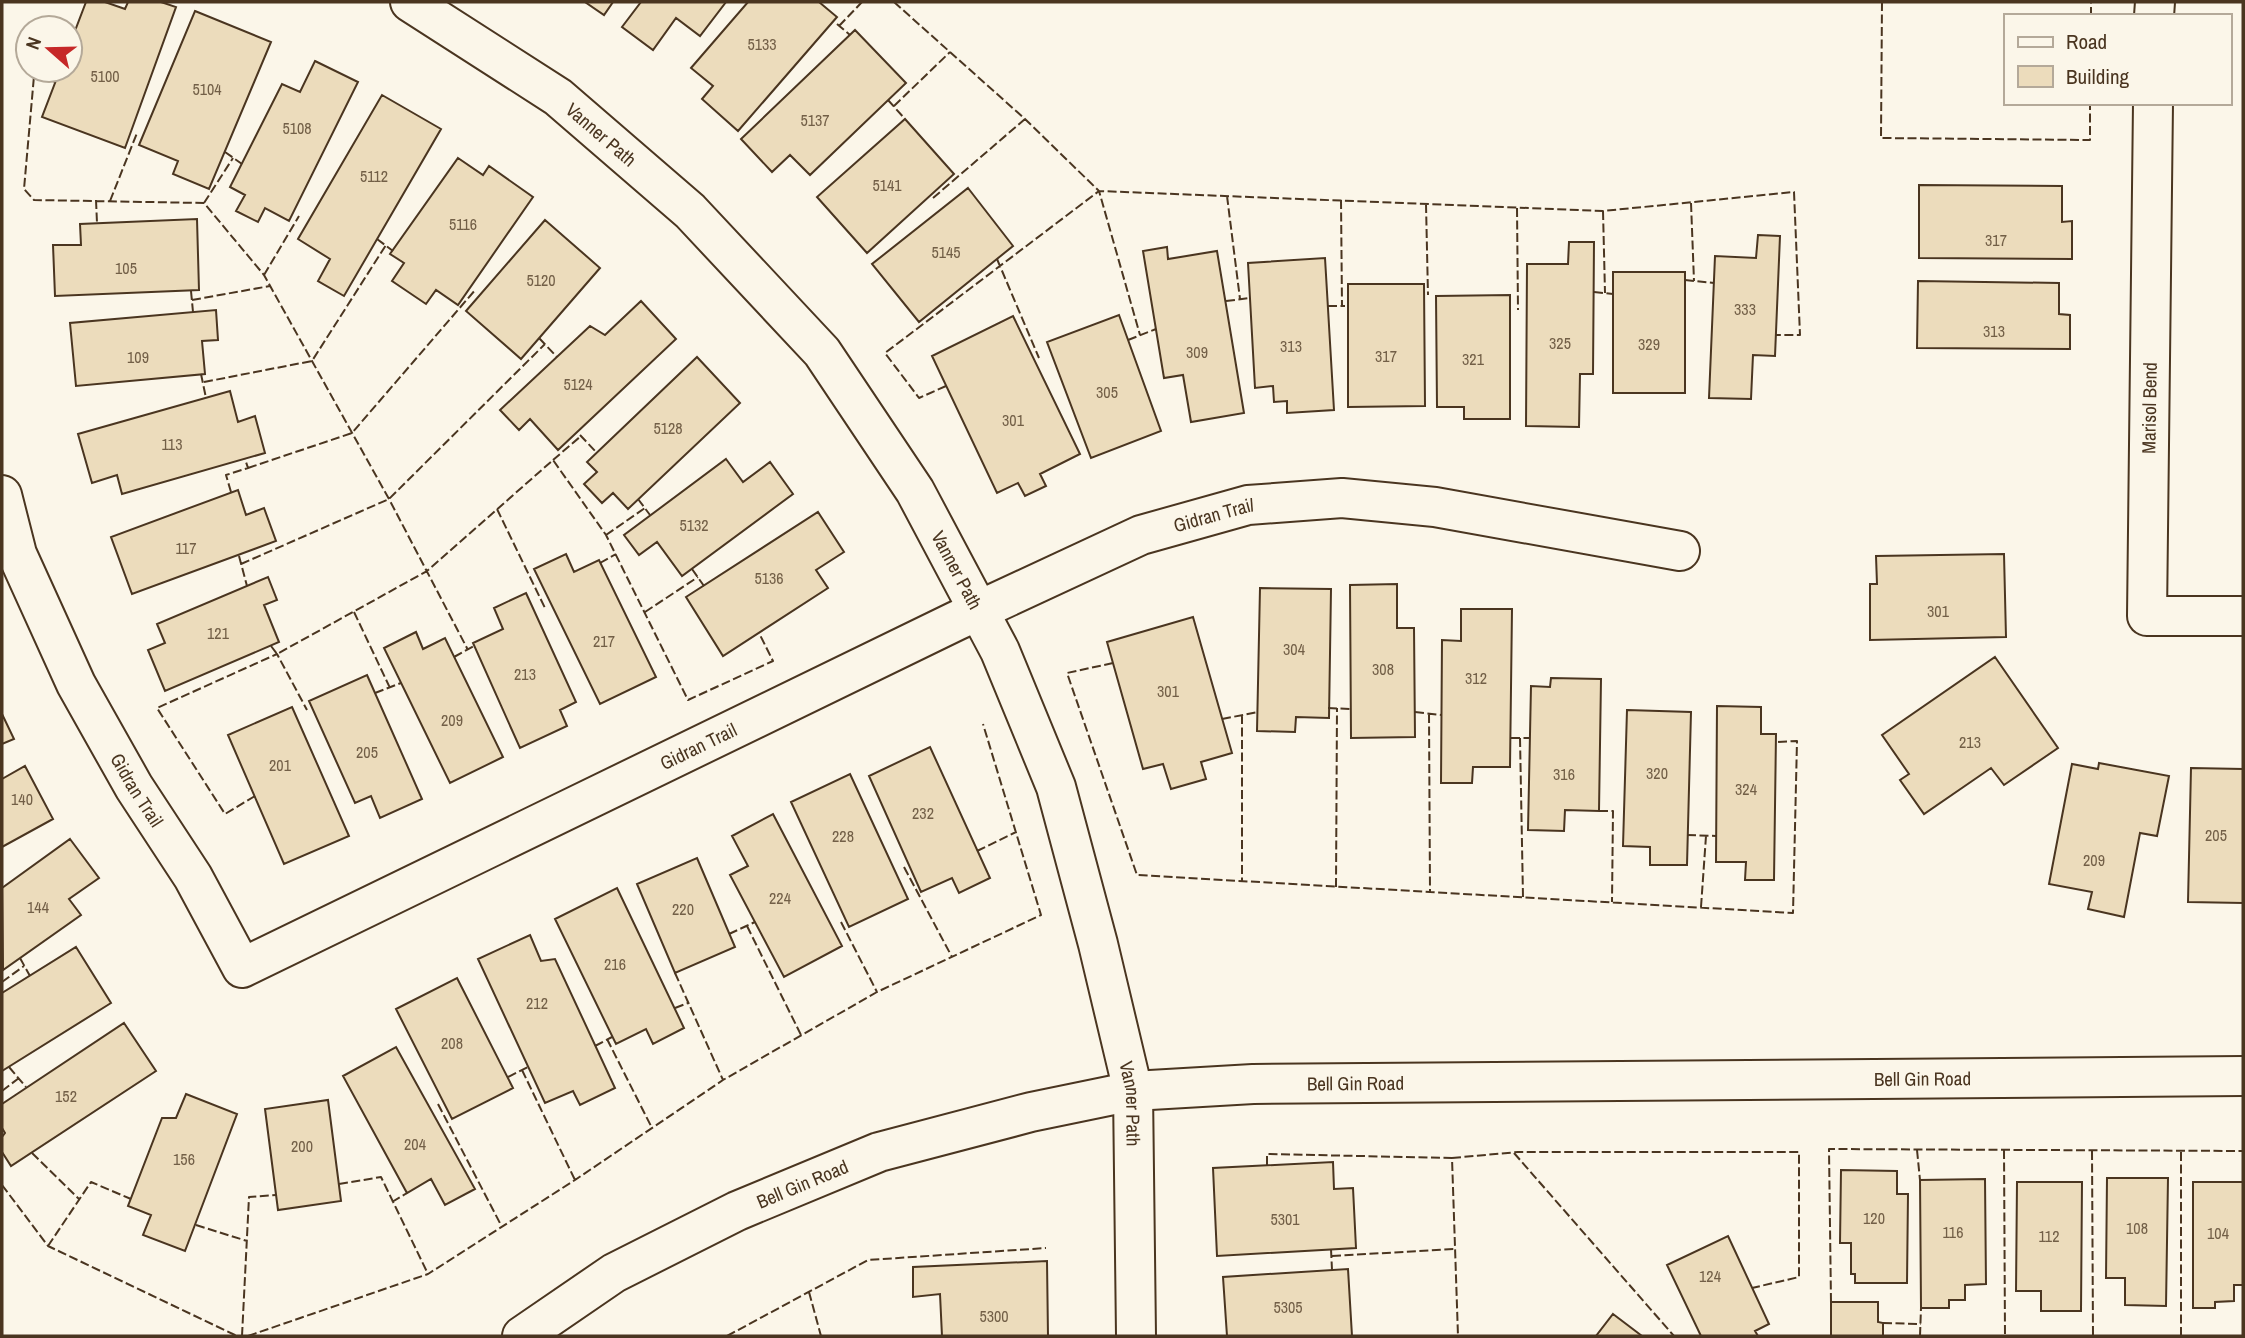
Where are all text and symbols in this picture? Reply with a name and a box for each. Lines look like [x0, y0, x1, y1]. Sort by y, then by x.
north arrow [14, 14, 84, 84]
legend [2004, 14, 2231, 105]
text: Road [2066, 27, 2107, 56]
text: N [19, 33, 47, 53]
house number: 5133 [747, 33, 777, 55]
text: Building [2066, 62, 2130, 91]
house number: 5100 [90, 65, 120, 87]
house number: 5104 [192, 78, 222, 100]
street label: Vanner Path [560, 97, 642, 172]
house number: 5137 [800, 109, 830, 131]
house number: 5108 [282, 117, 312, 139]
house number: 5112 [360, 165, 388, 187]
house number: 5141 [872, 174, 902, 196]
house number: 5116 [449, 213, 477, 235]
house number: 317 [1985, 229, 2007, 251]
house number: 5145 [931, 241, 961, 263]
house number: 105 [115, 257, 137, 279]
house number: 5120 [526, 269, 556, 291]
house number: 333 [1734, 298, 1756, 320]
house number: 313 [1983, 320, 2005, 342]
house number: 325 [1549, 332, 1571, 354]
house number: 329 [1638, 333, 1660, 355]
house number: 313 [1280, 335, 1302, 357]
house number: 309 [1186, 341, 1208, 363]
house number: 317 [1375, 345, 1397, 367]
house number: 109 [127, 346, 149, 368]
house number: 321 [1462, 348, 1485, 370]
street label: Marisol Bend [2135, 362, 2163, 454]
house number: 5124 [563, 373, 593, 395]
house number: 305 [1096, 381, 1118, 403]
house number: 301 [1002, 409, 1025, 431]
house number: 5128 [653, 417, 683, 439]
house number: 113 [162, 433, 182, 455]
street label: Gidran Trail [1170, 492, 1254, 538]
house number: 5132 [679, 514, 709, 536]
street label: Vanner Path [925, 526, 988, 614]
house number: 117 [176, 537, 196, 559]
house number: 5136 [754, 567, 784, 589]
house number: 301 [1927, 600, 1950, 622]
house number: 121 [207, 622, 230, 644]
house number: 217 [593, 630, 615, 652]
house number: 304 [1283, 638, 1305, 660]
house number: 308 [1372, 658, 1394, 680]
house number: 213 [514, 663, 536, 685]
house number: 312 [1465, 667, 1487, 689]
house number: 301 [1157, 680, 1180, 702]
house number: 209 [441, 709, 463, 731]
street label: Gidran Trail [655, 717, 741, 776]
house number: 213 [1959, 731, 1981, 753]
house number: 205 [356, 741, 378, 763]
street label: Gidran Trail [105, 748, 170, 832]
house number: 201 [269, 754, 292, 776]
house number: 320 [1646, 762, 1668, 784]
house number: 316 [1553, 763, 1575, 785]
house number: 324 [1735, 778, 1757, 800]
house number: 140 [11, 788, 33, 810]
house number: 232 [912, 802, 934, 824]
house number: 205 [2205, 824, 2227, 846]
house number: 228 [832, 825, 854, 847]
house number: 209 [2083, 849, 2105, 871]
house number: 224 [769, 887, 791, 909]
house number: 144 [27, 896, 49, 918]
house number: 220 [672, 898, 694, 920]
house number: 216 [604, 953, 626, 975]
house number: 212 [526, 992, 548, 1014]
house number: 208 [441, 1032, 463, 1054]
street label: Vanner Path [1113, 1058, 1147, 1146]
street label: Bell Gin Road [1874, 1065, 1971, 1092]
street label: Bell Gin Road [1307, 1070, 1404, 1097]
house number: 152 [55, 1085, 77, 1107]
house number: 204 [404, 1133, 426, 1155]
house number: 200 [291, 1135, 313, 1157]
house number: 156 [173, 1148, 195, 1170]
street label: Bell Gin Road [753, 1153, 852, 1214]
house number: 120 [1863, 1207, 1885, 1229]
house number: 5301 [1270, 1208, 1300, 1230]
house number: 108 [2126, 1217, 2148, 1239]
house number: 116 [1943, 1221, 1963, 1243]
house number: 104 [2207, 1222, 2229, 1244]
house number: 112 [2039, 1225, 2059, 1247]
house number: 124 [1699, 1265, 1721, 1287]
house number: 5305 [1273, 1296, 1303, 1318]
house number: 5300 [979, 1305, 1009, 1327]

